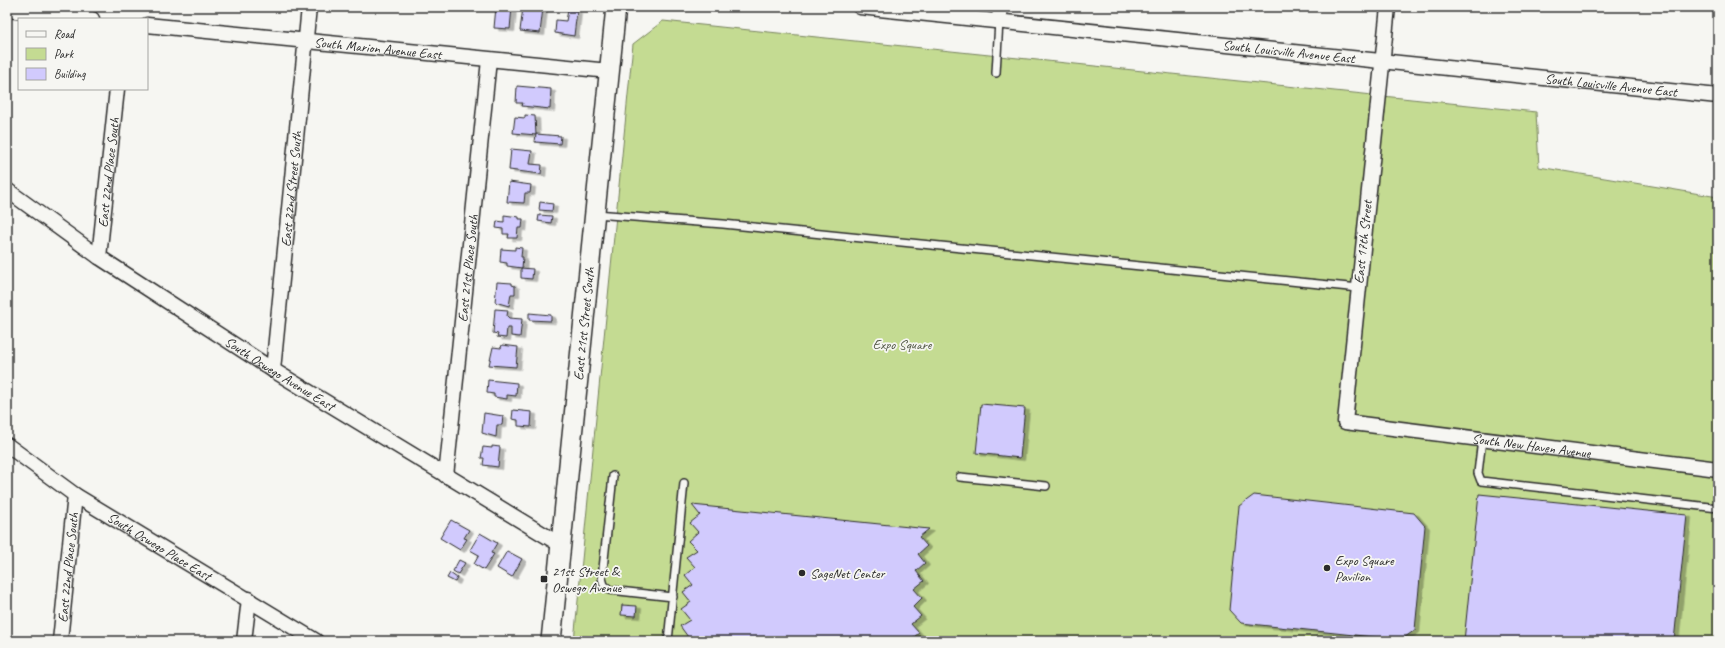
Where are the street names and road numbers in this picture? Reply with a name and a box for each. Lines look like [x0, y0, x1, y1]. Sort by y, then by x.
street label: South Marion Avenue East [314, 33, 444, 63]
street label: South Louisville Avenue East [1222, 36, 1357, 67]
street label: South Louisville Avenue East [1544, 70, 1679, 100]
street label: East 22nd Place South [94, 116, 122, 228]
street label: East 22nd Street South [277, 129, 305, 247]
street label: East 17th Street [1350, 198, 1376, 284]
street label: East 21st Place South [453, 213, 482, 323]
street label: East 21st Street South [569, 265, 598, 381]
street label: South Oswego Avenue East [222, 333, 340, 415]
street label: South New Haven Avenue [1471, 430, 1593, 462]
street label: South Oswego Place East [104, 508, 216, 585]
street label: East 22nd Place South [53, 511, 82, 623]

